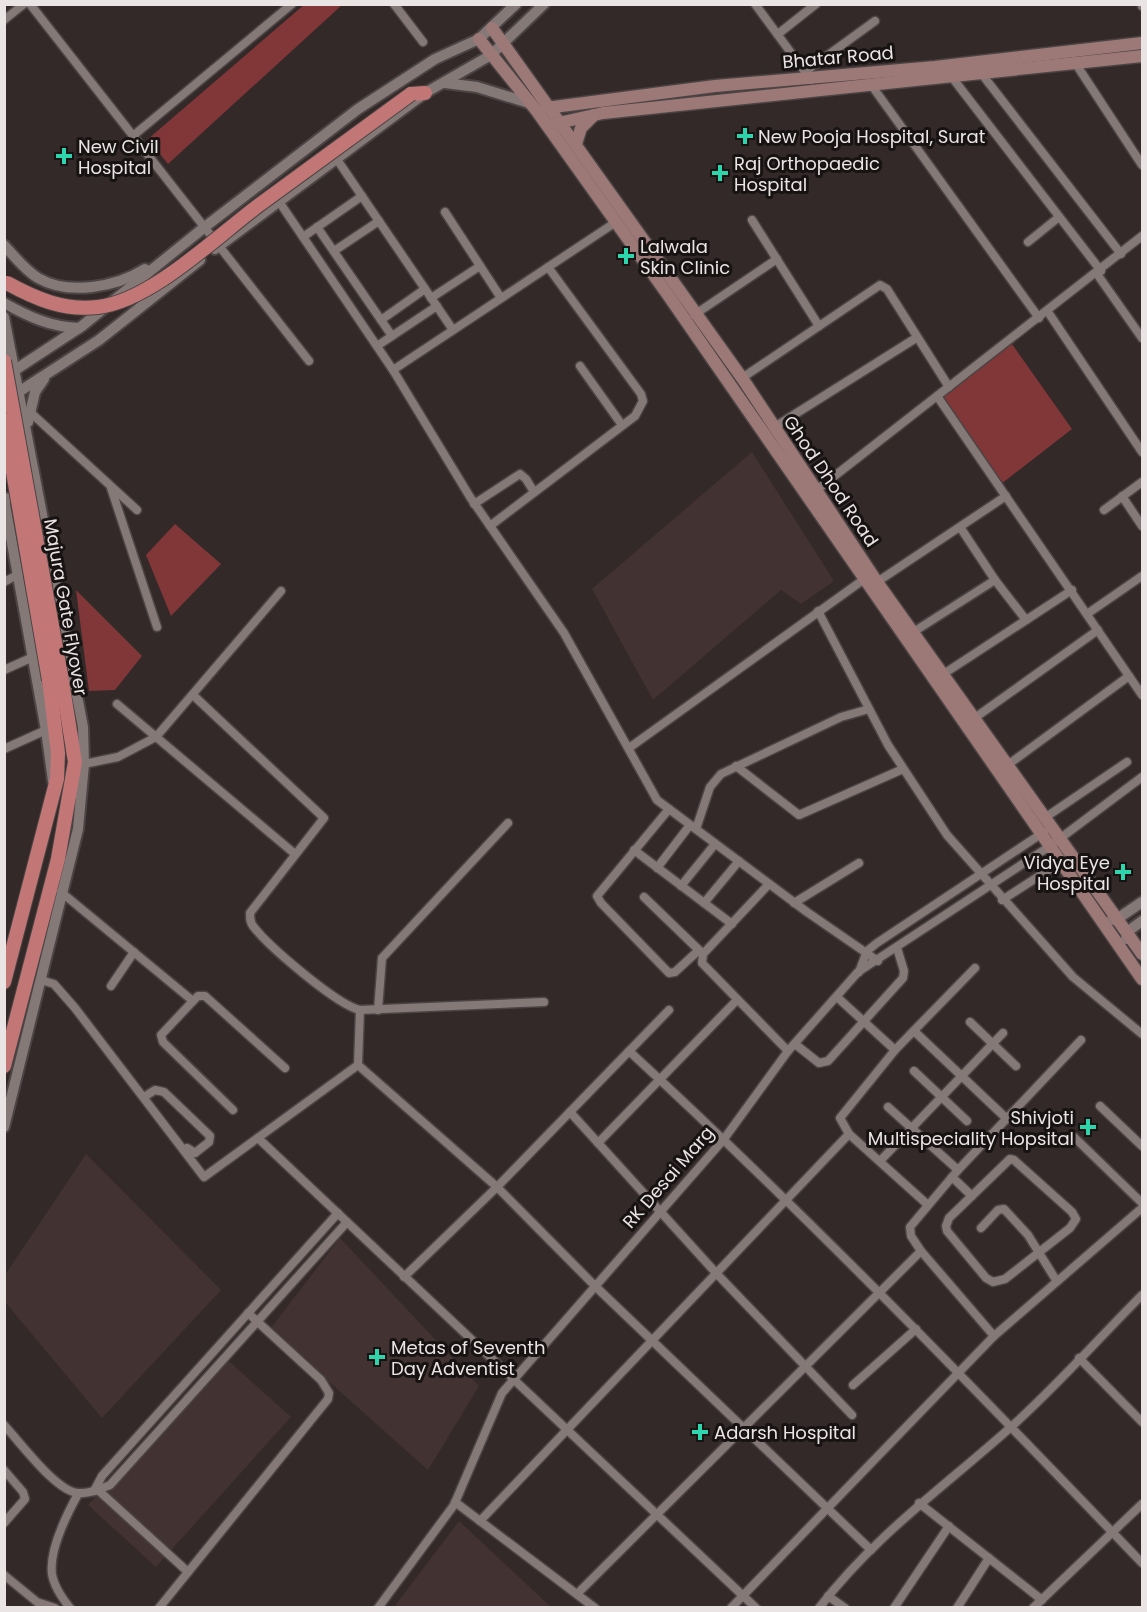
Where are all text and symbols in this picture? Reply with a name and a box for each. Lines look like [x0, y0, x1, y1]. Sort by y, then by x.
street label: Bhatar Road [781, 40, 895, 74]
place label: New Pooja Hospital, Surat [758, 124, 985, 149]
marker: New Pooja Hospital, Surat [736, 127, 754, 145]
place label: New Civil Hospital [78, 134, 159, 180]
marker: New Civil Hospital [55, 147, 73, 165]
place label: Raj Orthopaedic Hospital [734, 151, 880, 197]
marker: Raj Orthopaedic Hospital [711, 164, 729, 182]
place label: Lalwala Skin Clinic [640, 234, 730, 280]
marker: Lalwala Skin Clinic [617, 247, 635, 265]
street label: Ghod Dhod Road [778, 410, 884, 552]
street label: Majura Gate Flyover [38, 517, 94, 698]
place label: Vidya Eye Hospital [1024, 850, 1110, 896]
marker: Vidya Eye Hospital [1114, 863, 1132, 881]
place label: Shivjoti Multispeciality Hopsital [868, 1105, 1074, 1151]
marker: Shivjoti Multispeciality Hopsital [1079, 1118, 1097, 1136]
street label: RK Desai Marg [617, 1121, 719, 1233]
place label: Metas of Seventh Day Adventist [391, 1335, 545, 1381]
marker: Metas of Seventh Day Adventist [368, 1348, 386, 1366]
place label: Adarsh Hospital [714, 1420, 856, 1445]
marker: Adarsh Hospital [691, 1423, 709, 1441]

